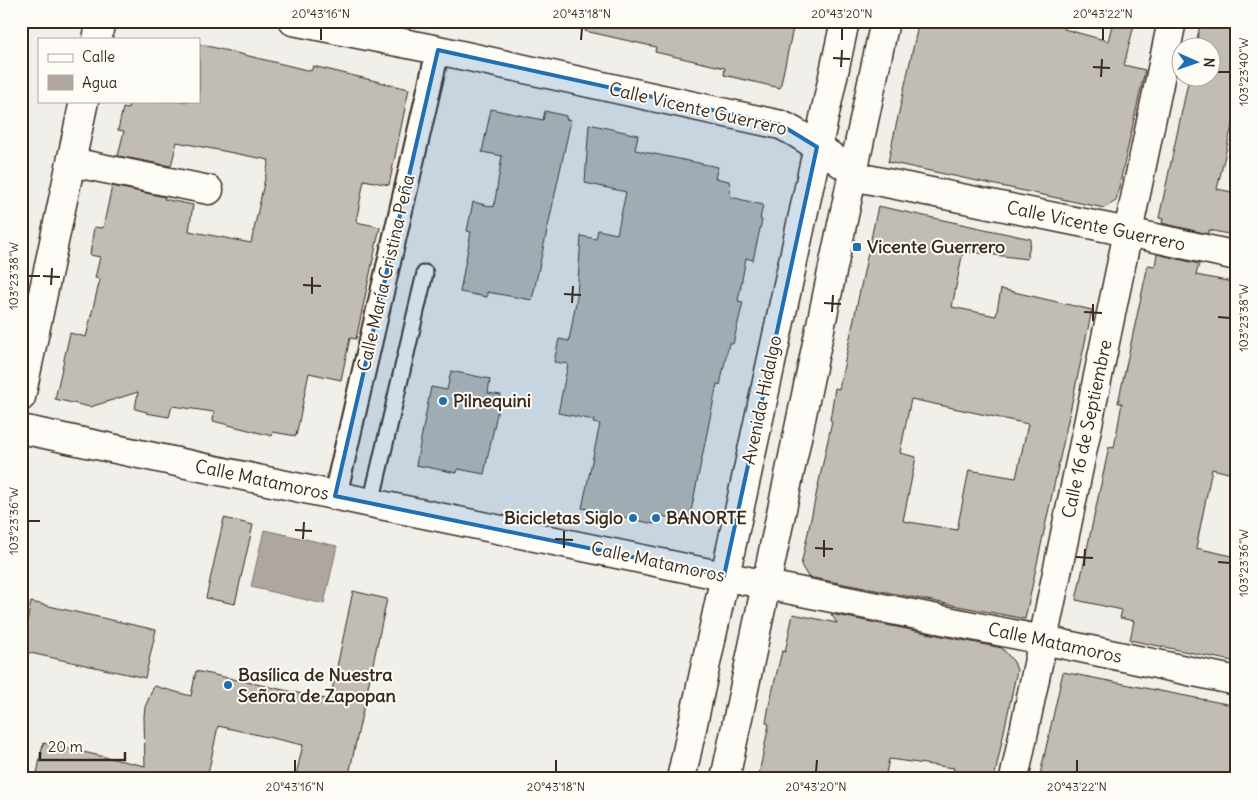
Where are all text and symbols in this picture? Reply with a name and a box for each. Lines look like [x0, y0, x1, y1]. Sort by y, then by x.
text: 20°43'16"N [292, 6, 350, 21]
text: 20°43'18"N [553, 6, 611, 21]
text: 20°43'20"N [811, 6, 873, 21]
text: 20°43'22"N [1073, 6, 1133, 21]
legend [38, 38, 200, 102]
north arrow [1170, 38, 1220, 88]
text: 103°23'40"W [1236, 38, 1251, 106]
text: Calle [82, 47, 115, 66]
text: N [1200, 57, 1218, 68]
text: Agua [82, 73, 118, 92]
street label: Calle Vicente Guerrero [607, 77, 789, 140]
street label: Calle María Cristina Peña [352, 172, 419, 374]
street label: Calle Vicente Guerrero [1005, 195, 1188, 256]
place label: Vicente Guerrero [867, 235, 1005, 258]
marker: Vicente Guerrero [851, 241, 863, 253]
text: 103°23'38"W [6, 242, 21, 310]
text: 103°23'38"W [1236, 284, 1251, 352]
street label: Avenida Hidalgo [737, 333, 786, 467]
street label: Calle 16 de Septiembre [1056, 337, 1117, 520]
place label: Pilnequini [453, 389, 531, 412]
marker: Pilnequini [437, 395, 449, 407]
street label: Calle Matamoros [193, 454, 331, 505]
text: 103°23'36"W [6, 487, 21, 555]
place label: Bicicletas Siglo [504, 506, 623, 529]
place label: BANORTE [666, 506, 747, 529]
marker: Bicicletas Siglo [627, 512, 639, 524]
marker: BANORTE [650, 512, 662, 524]
text: 103°23'36"W [1236, 529, 1251, 597]
street label: Calle Matamoros [589, 536, 727, 587]
street label: Calle Matamoros [986, 617, 1124, 668]
place label: Basílica de Nuestra Señora de Zapopan [238, 663, 397, 707]
marker: Basílica de Nuestra Señora de Zapopan [222, 679, 234, 691]
scale bar [40, 730, 125, 762]
text: 20 m [48, 737, 83, 756]
text: 20°43'16"N [266, 779, 324, 794]
text: 20°43'18"N [527, 779, 585, 794]
text: 20°43'20"N [785, 779, 847, 794]
text: 20°43'22"N [1047, 779, 1107, 794]

